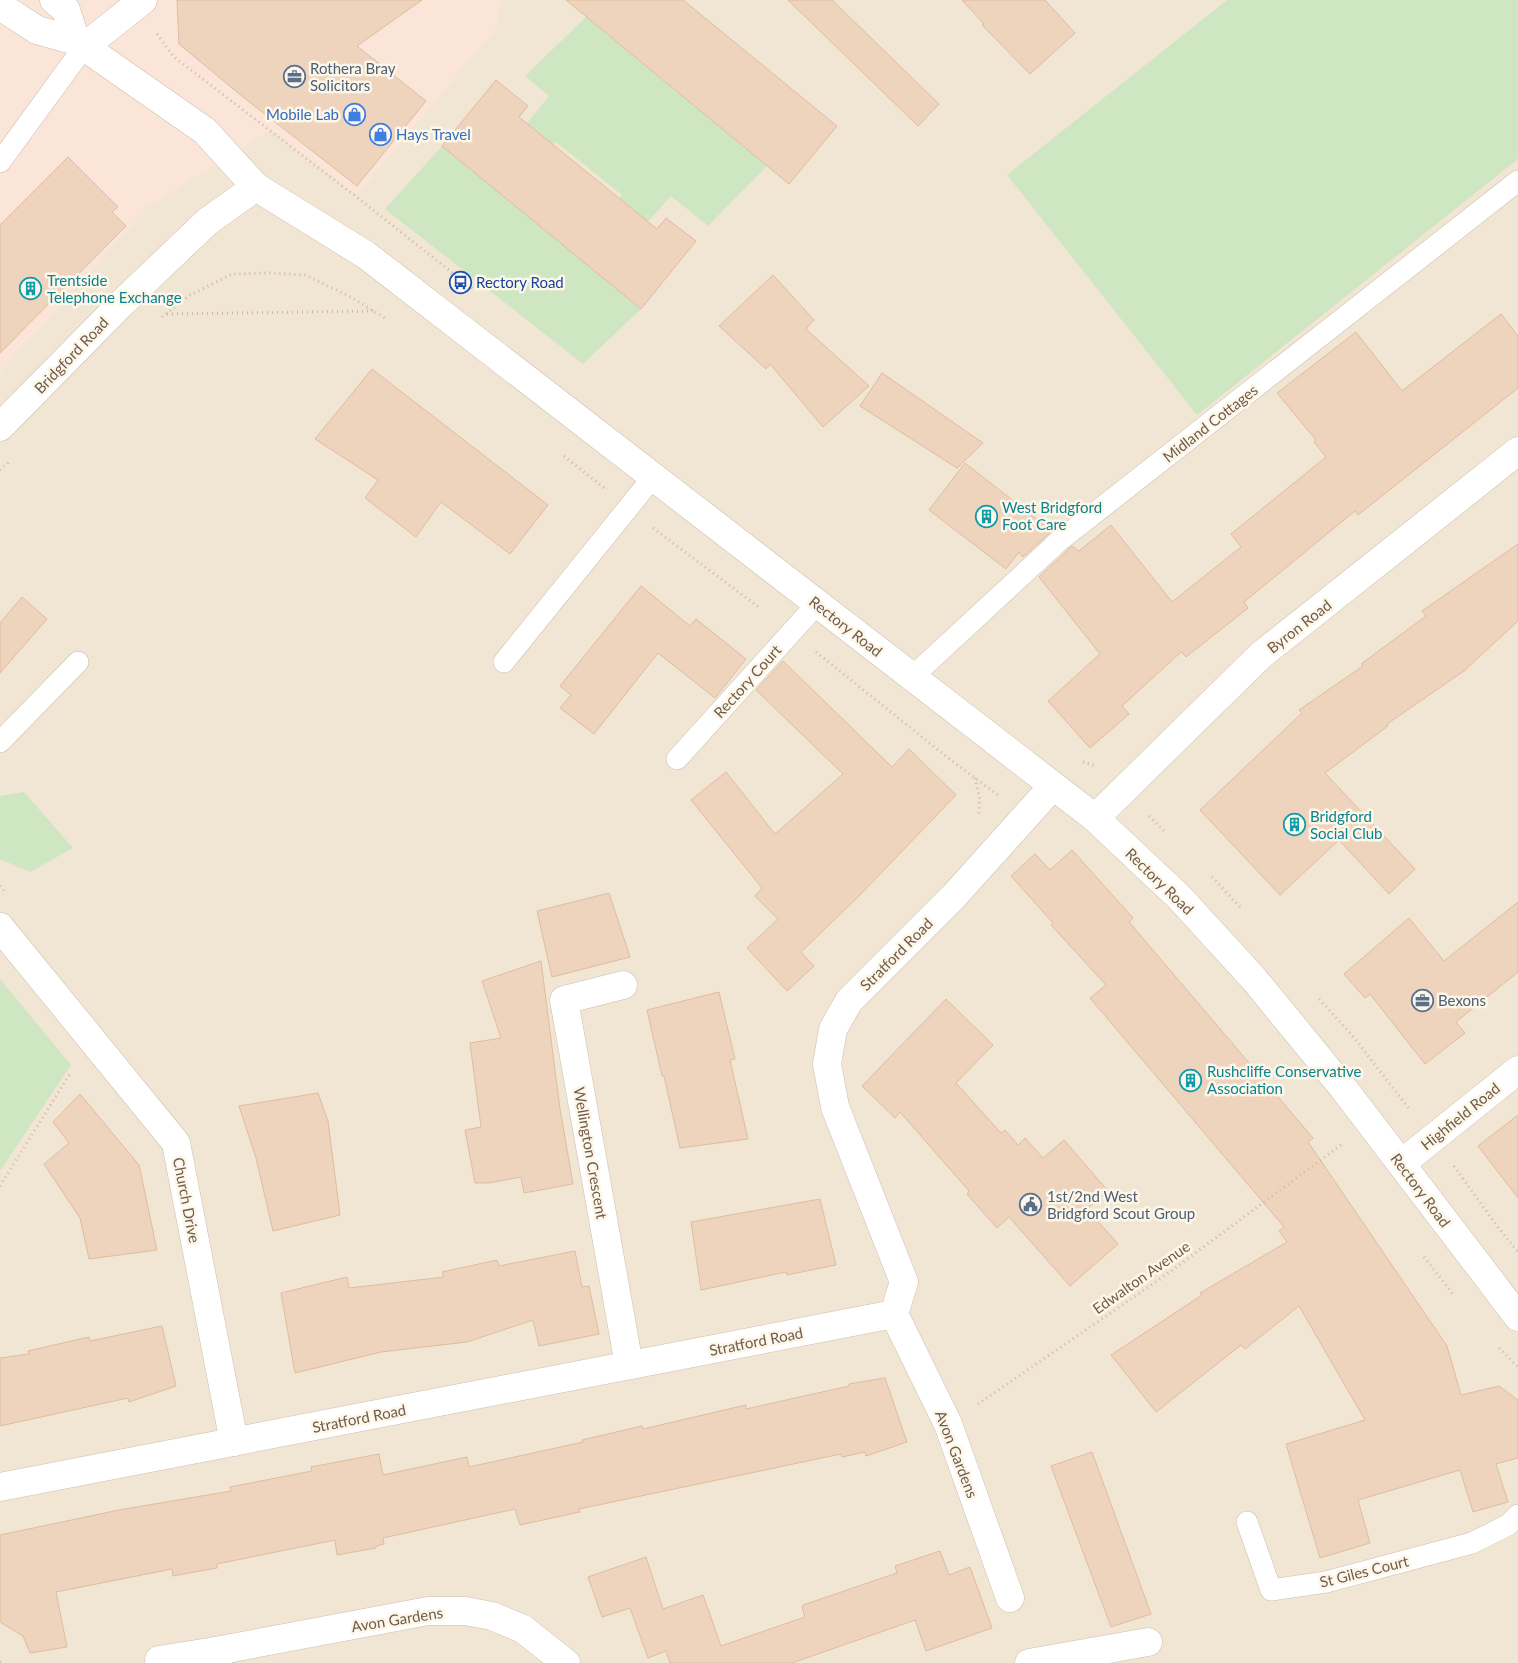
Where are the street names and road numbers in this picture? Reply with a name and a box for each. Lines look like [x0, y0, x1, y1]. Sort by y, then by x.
street label: Bridgford Road [30, 313, 112, 397]
street label: Midland Cottages [1159, 380, 1261, 466]
street label: Rectory Road [806, 592, 886, 660]
street label: Byron Road [1263, 595, 1335, 657]
street label: Rectory Court [710, 640, 785, 721]
street label: Rectory Road [1122, 844, 1198, 918]
street label: Stratford Road [856, 914, 936, 994]
street label: Highfield Road [1417, 1079, 1503, 1153]
street label: Wellington Crescent [571, 1086, 612, 1221]
street label: Rectory Road [1387, 1150, 1455, 1230]
street label: Church Drive [170, 1156, 204, 1245]
street label: Edwalton Avenue [1089, 1237, 1193, 1317]
street label: Stratford Road [708, 1323, 804, 1359]
street label: Stratford Road [311, 1400, 407, 1436]
street label: Avon Gardens [932, 1408, 982, 1500]
street label: St Giles Court [1318, 1551, 1411, 1591]
street label: Avon Gardens [350, 1603, 444, 1635]

